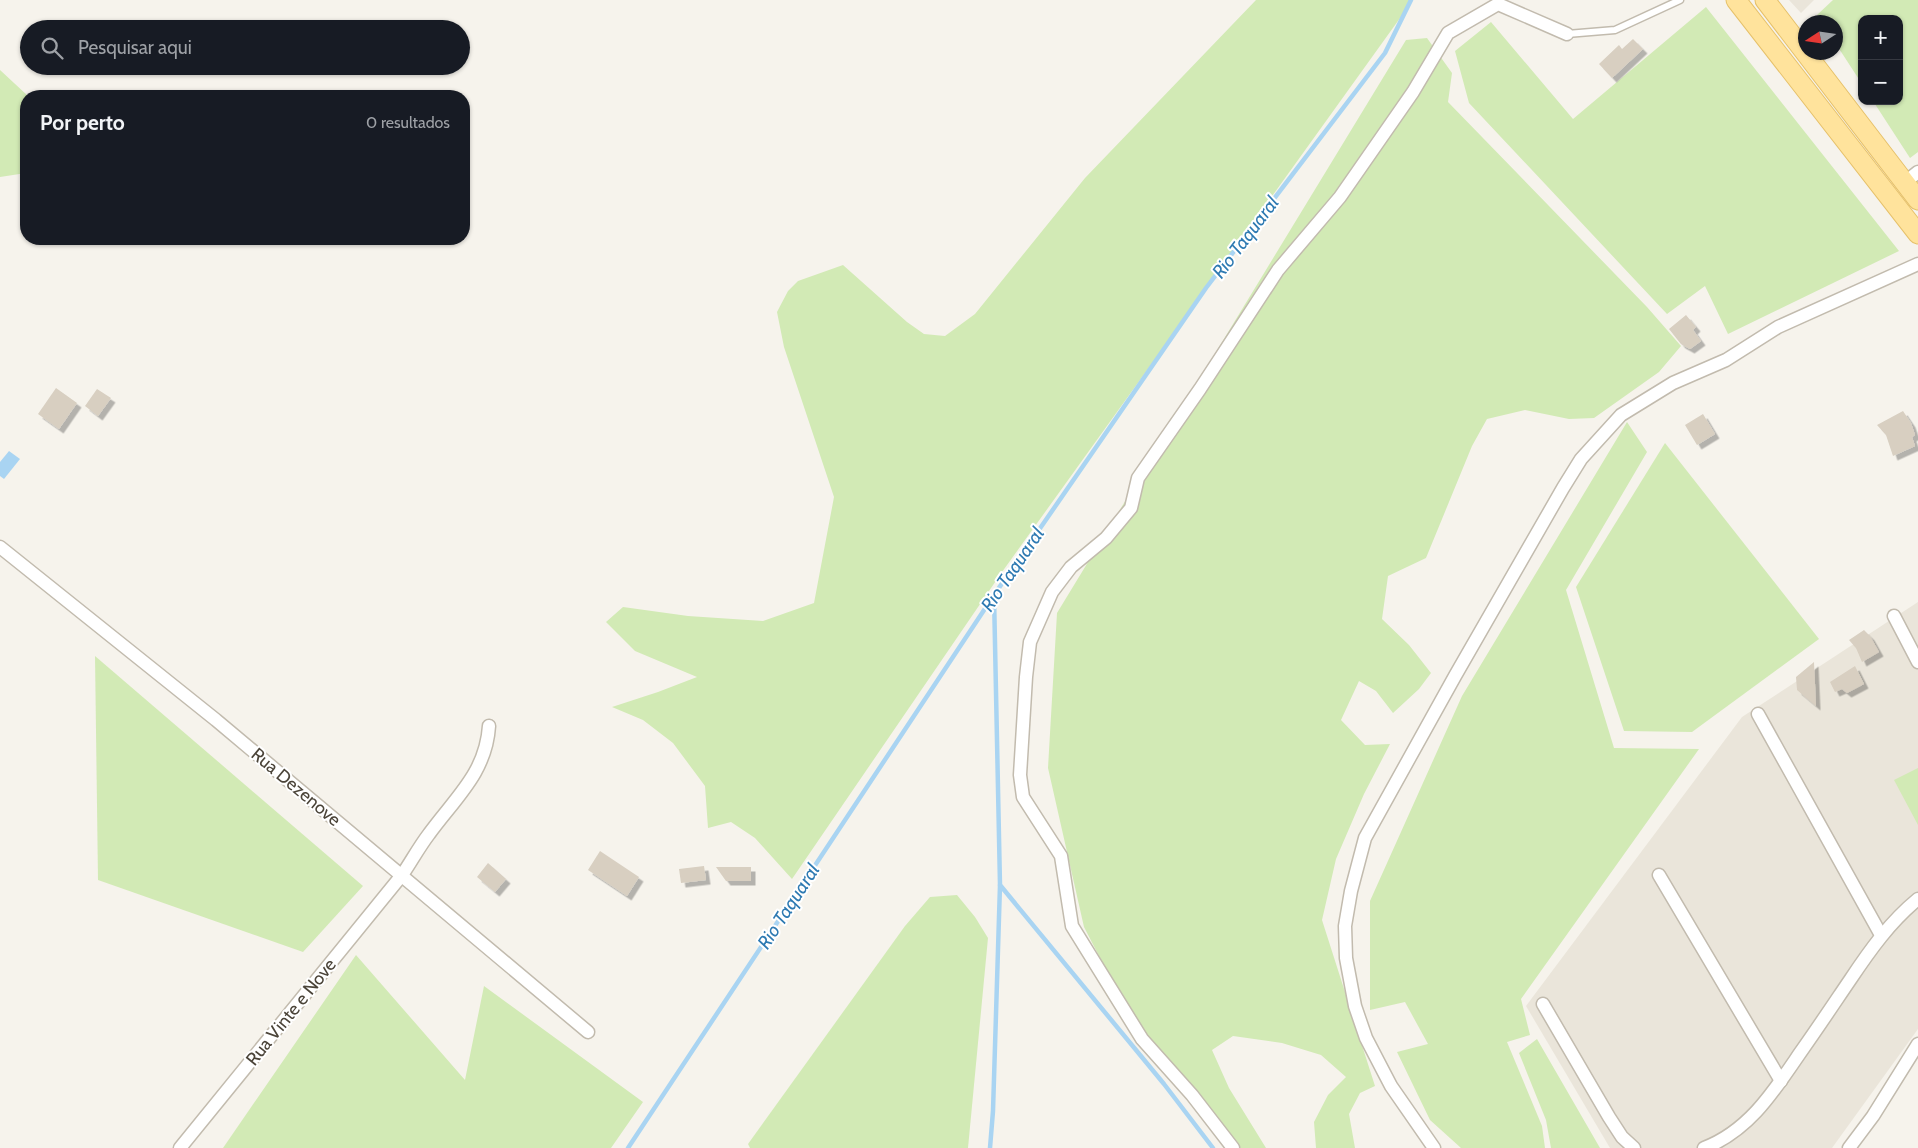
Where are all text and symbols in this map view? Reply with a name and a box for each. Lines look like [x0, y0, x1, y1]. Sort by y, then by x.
north arrow [1798, 15, 1843, 60]
map controls [1858, 15, 1903, 105]
button: + [1858, 15, 1903, 60]
search box [20, 20, 470, 75]
icon: search [38, 34, 66, 62]
text: Pesquisar aqui [78, 36, 192, 59]
button: − [1858, 60, 1903, 105]
text: Por perto [40, 110, 125, 135]
text: 0 resultados [366, 113, 450, 132]
water label: Rio Taquaral [1207, 191, 1284, 283]
water label: Rio Taquaral [976, 522, 1049, 616]
street label: Rua Dezenove [247, 743, 345, 831]
water label: Rio Taquaral [752, 859, 825, 953]
street label: Rua Vinte e Nove [241, 954, 341, 1070]

